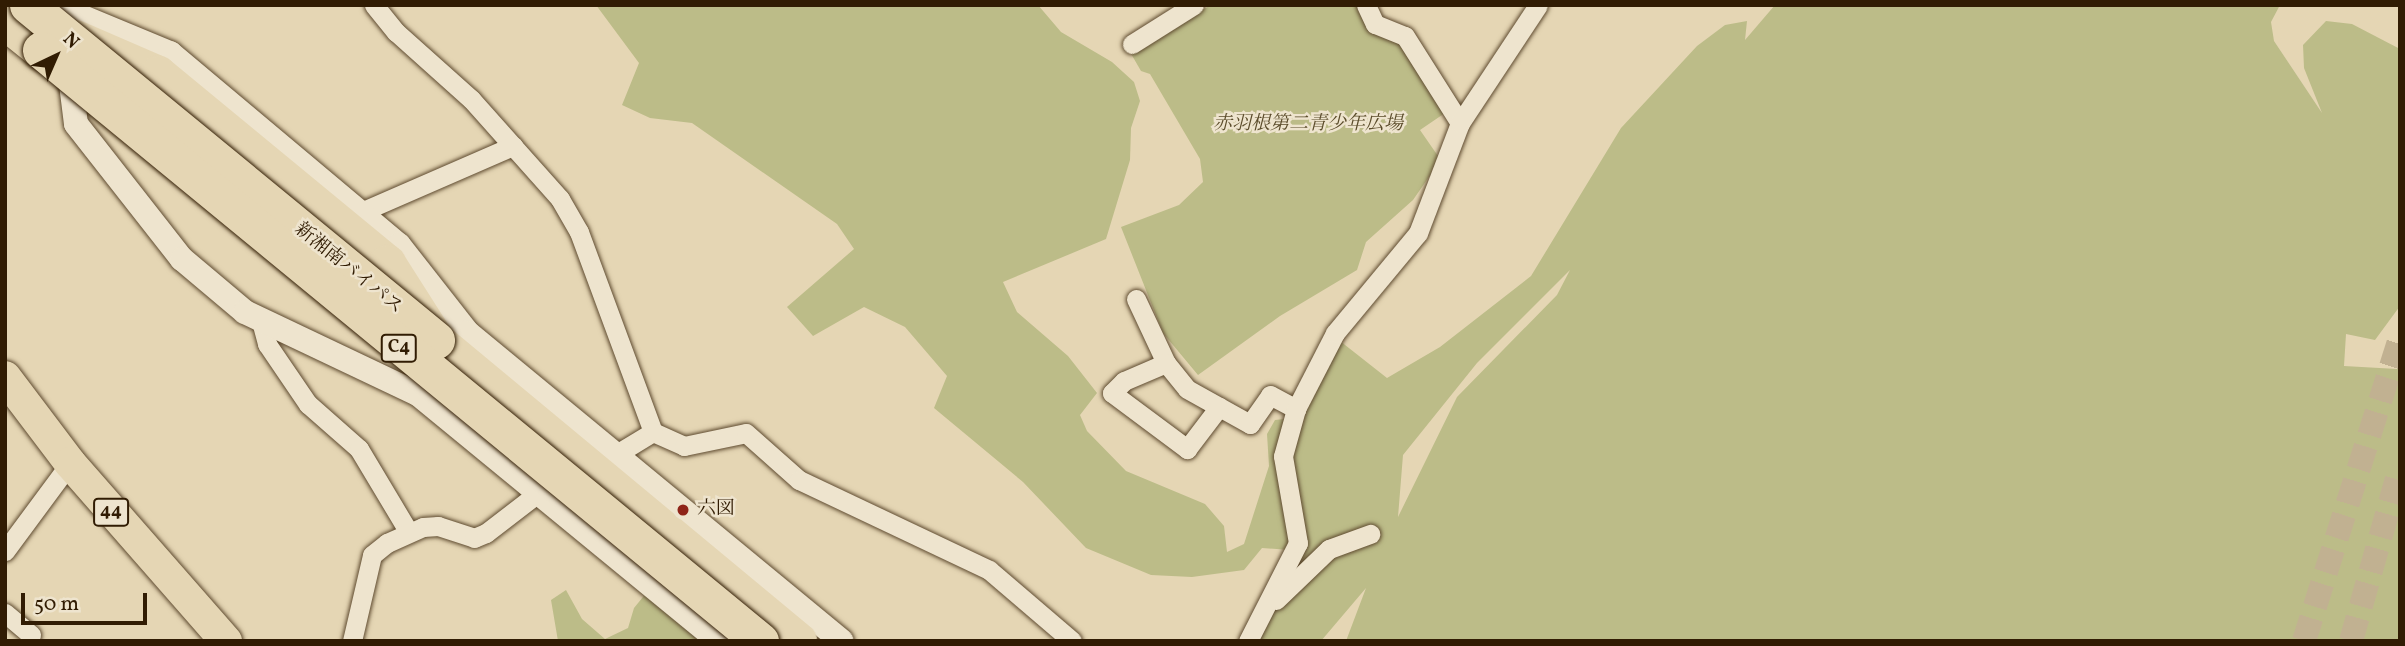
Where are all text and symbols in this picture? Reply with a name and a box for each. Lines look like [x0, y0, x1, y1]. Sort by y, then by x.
north arrow [21, 21, 91, 91]
text: N [57, 27, 85, 55]
park label: 赤羽根第二青少年広場 [1213, 114, 1403, 136]
street label: 新湘南バイパス [289, 218, 407, 320]
road number: C4 [380, 334, 418, 362]
road number: 44 [92, 498, 130, 526]
place label: 六図 [697, 499, 735, 521]
marker: 六図 [675, 502, 691, 518]
scale bar [24, 580, 150, 624]
text: 50 m [34, 590, 79, 619]

